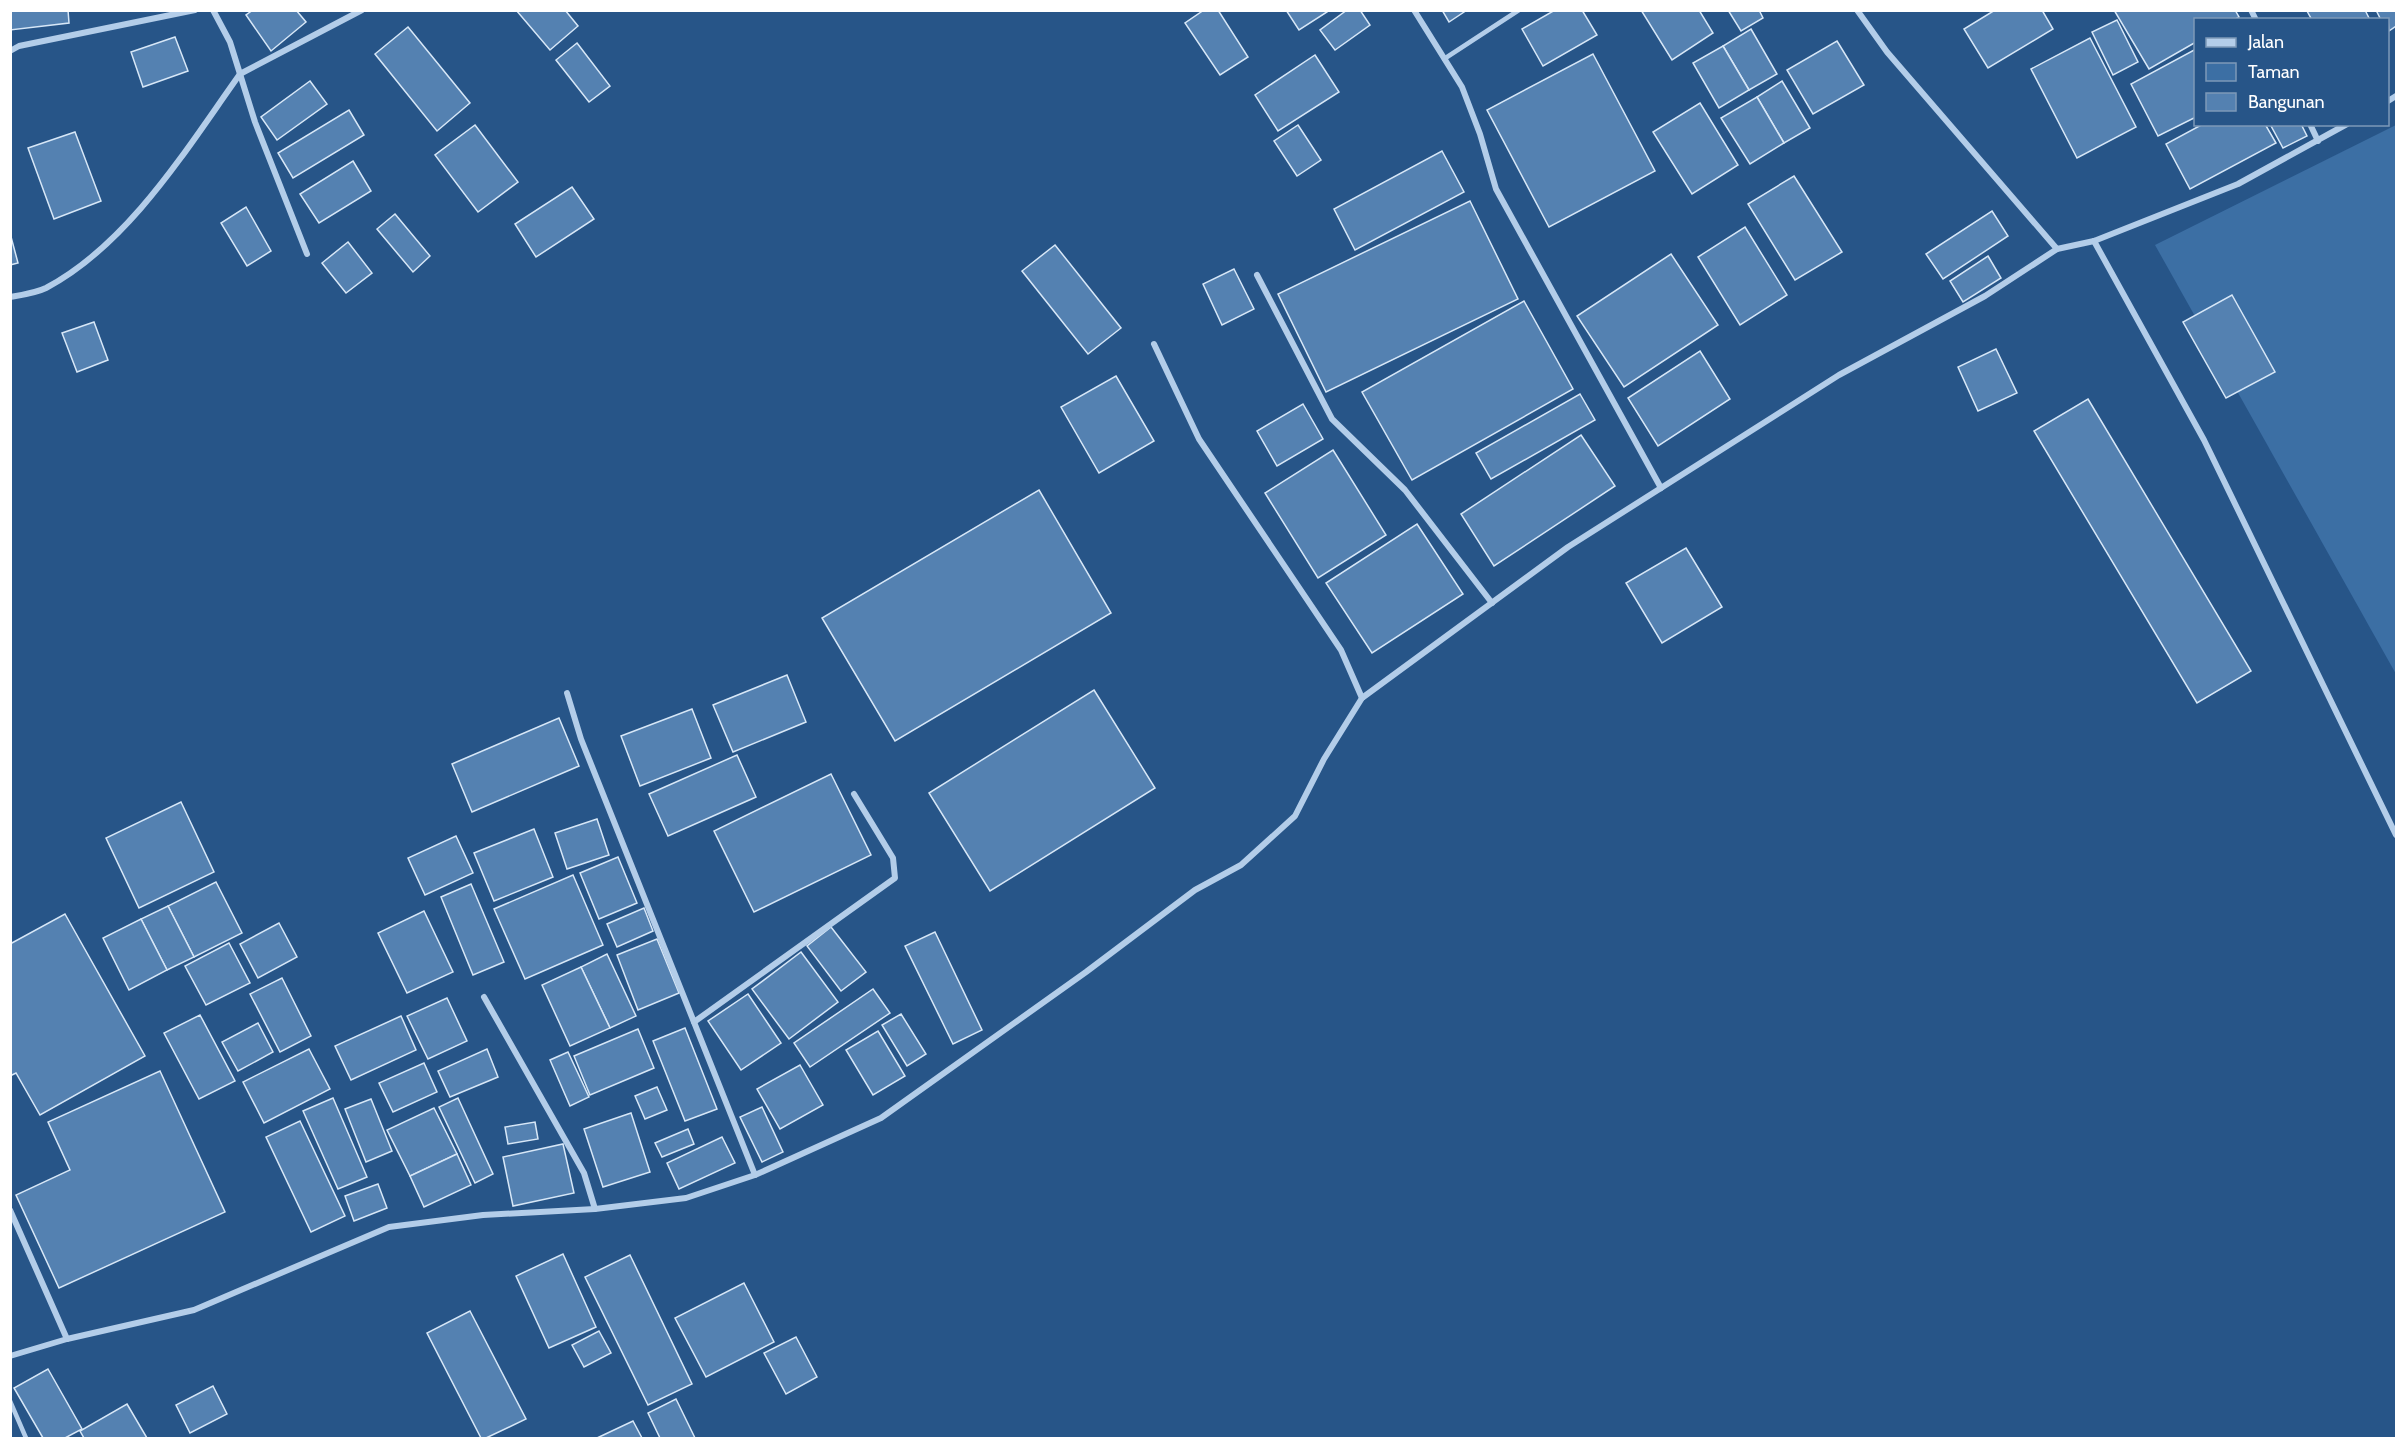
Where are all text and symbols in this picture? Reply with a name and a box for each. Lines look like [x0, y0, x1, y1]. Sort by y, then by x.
legend [2194, 18, 2389, 126]
text: Jalan [2247, 31, 2284, 53]
text: Taman [2248, 61, 2300, 83]
text: Bangunan [2248, 91, 2325, 113]

